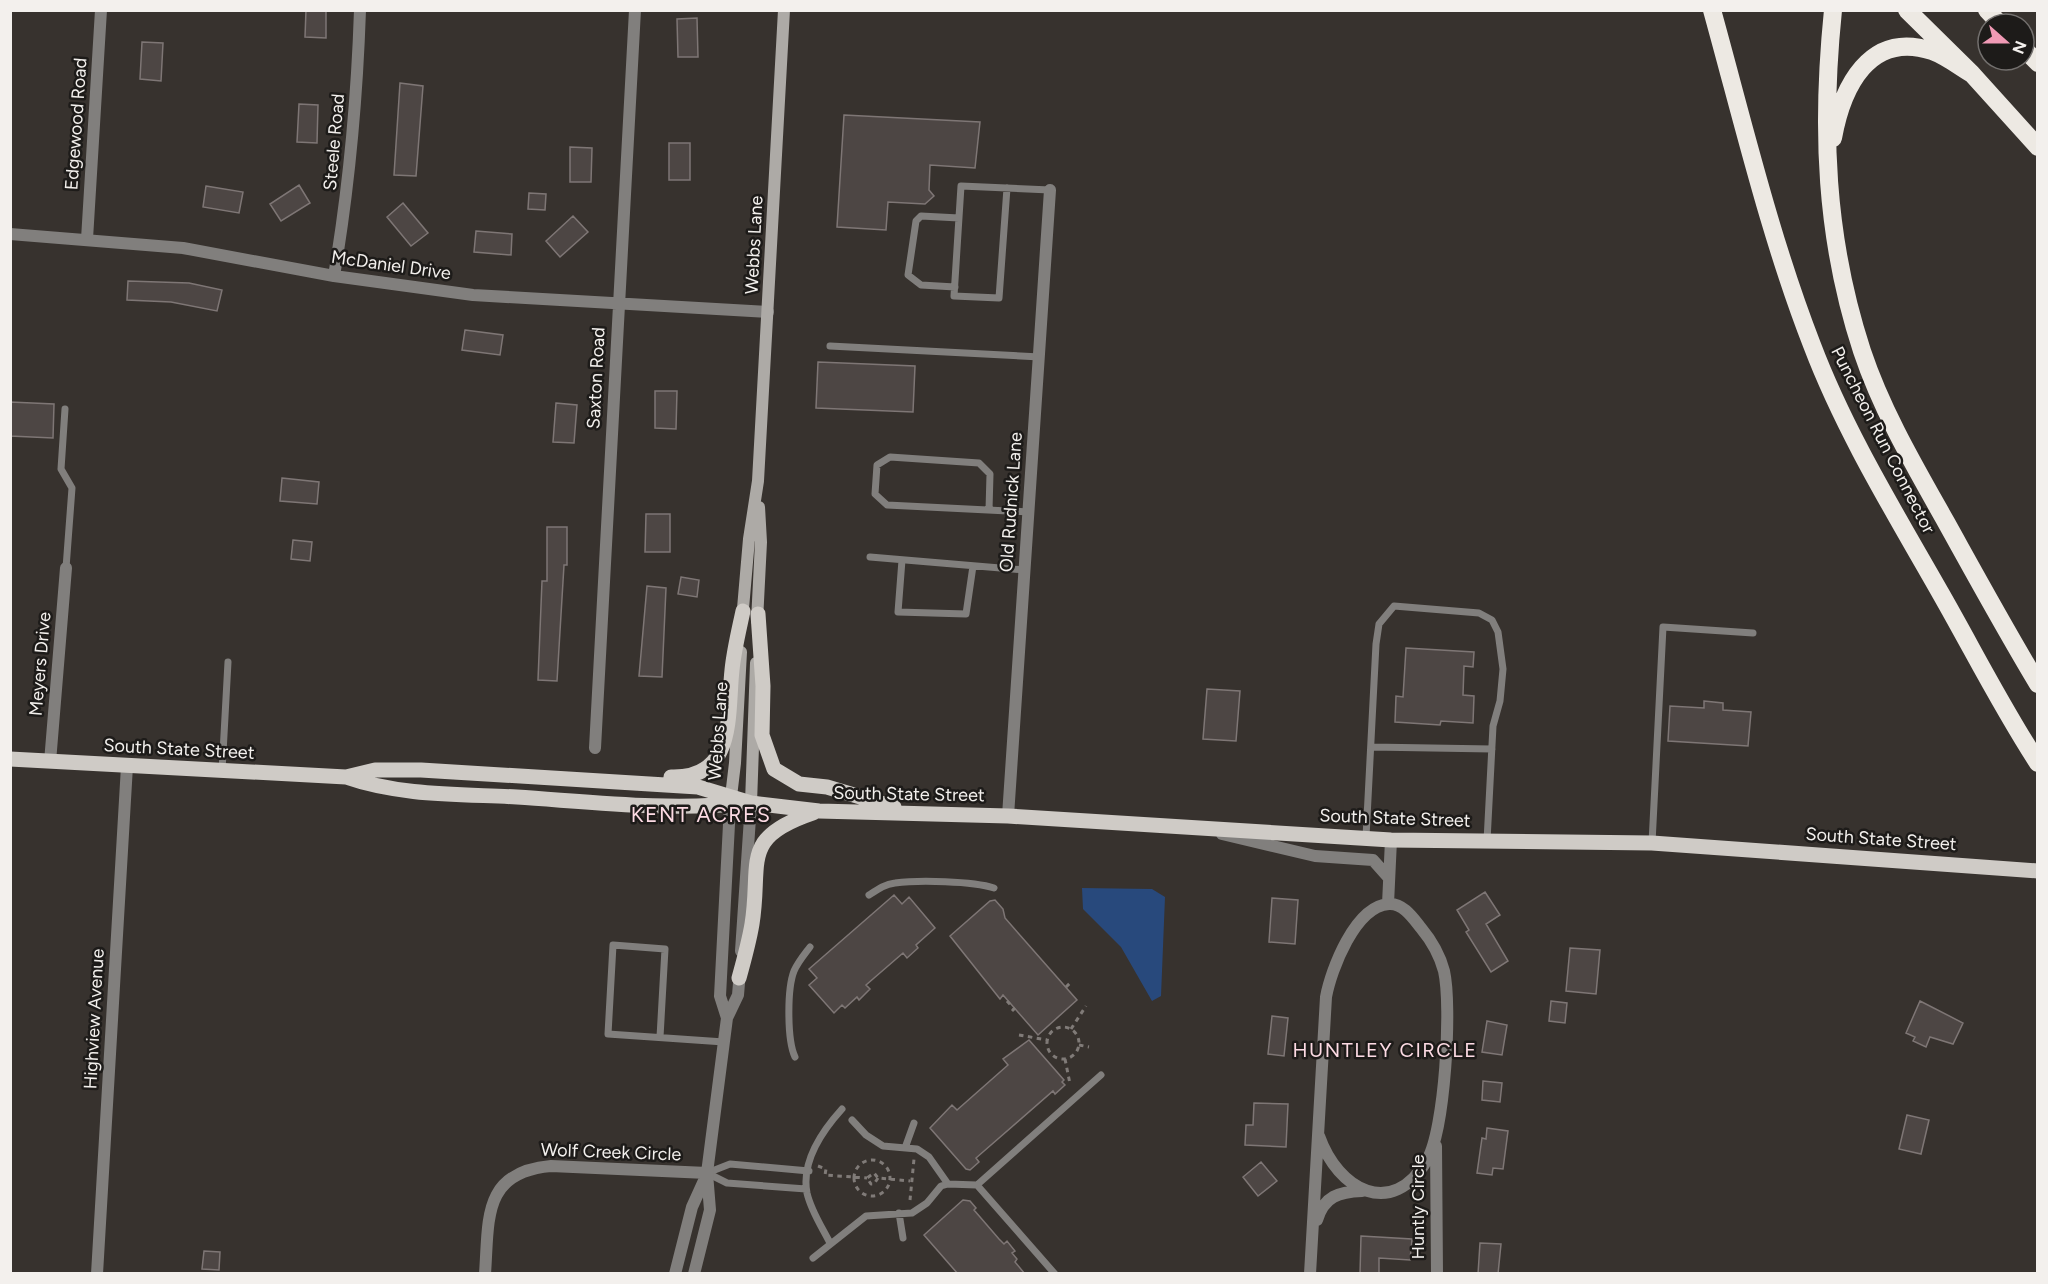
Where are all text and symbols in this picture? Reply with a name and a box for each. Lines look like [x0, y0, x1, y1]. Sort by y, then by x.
north arrow [1976, 12, 2036, 72]
text: N [2008, 38, 2031, 56]
street label: Edgewood Road [60, 57, 92, 191]
street label: Steele Road [319, 93, 349, 191]
street label: Webbs Lane [740, 195, 768, 295]
street label: McDaniel Drive [330, 246, 452, 284]
street label: Saxton Road [582, 327, 610, 429]
street label: Puncheon Run Connector [1826, 343, 1940, 537]
street label: Old Rudnick Lane [995, 431, 1027, 573]
street label: Meyers Drive [24, 611, 56, 717]
street label: Webbs Lane [704, 681, 732, 781]
street label: South State Street [103, 734, 255, 764]
street label: South State Street [833, 782, 985, 806]
district label: KENT ACRES [631, 802, 771, 827]
street label: South State Street [1319, 804, 1471, 832]
street label: South State Street [1805, 823, 1957, 855]
street label: Highview Avenue [79, 948, 109, 1090]
district label: HUNTLEY CIRCLE [1293, 1038, 1477, 1062]
street label: Wolf Creek Circle [540, 1139, 682, 1165]
street label: Huntly Circle [1407, 1154, 1429, 1260]

